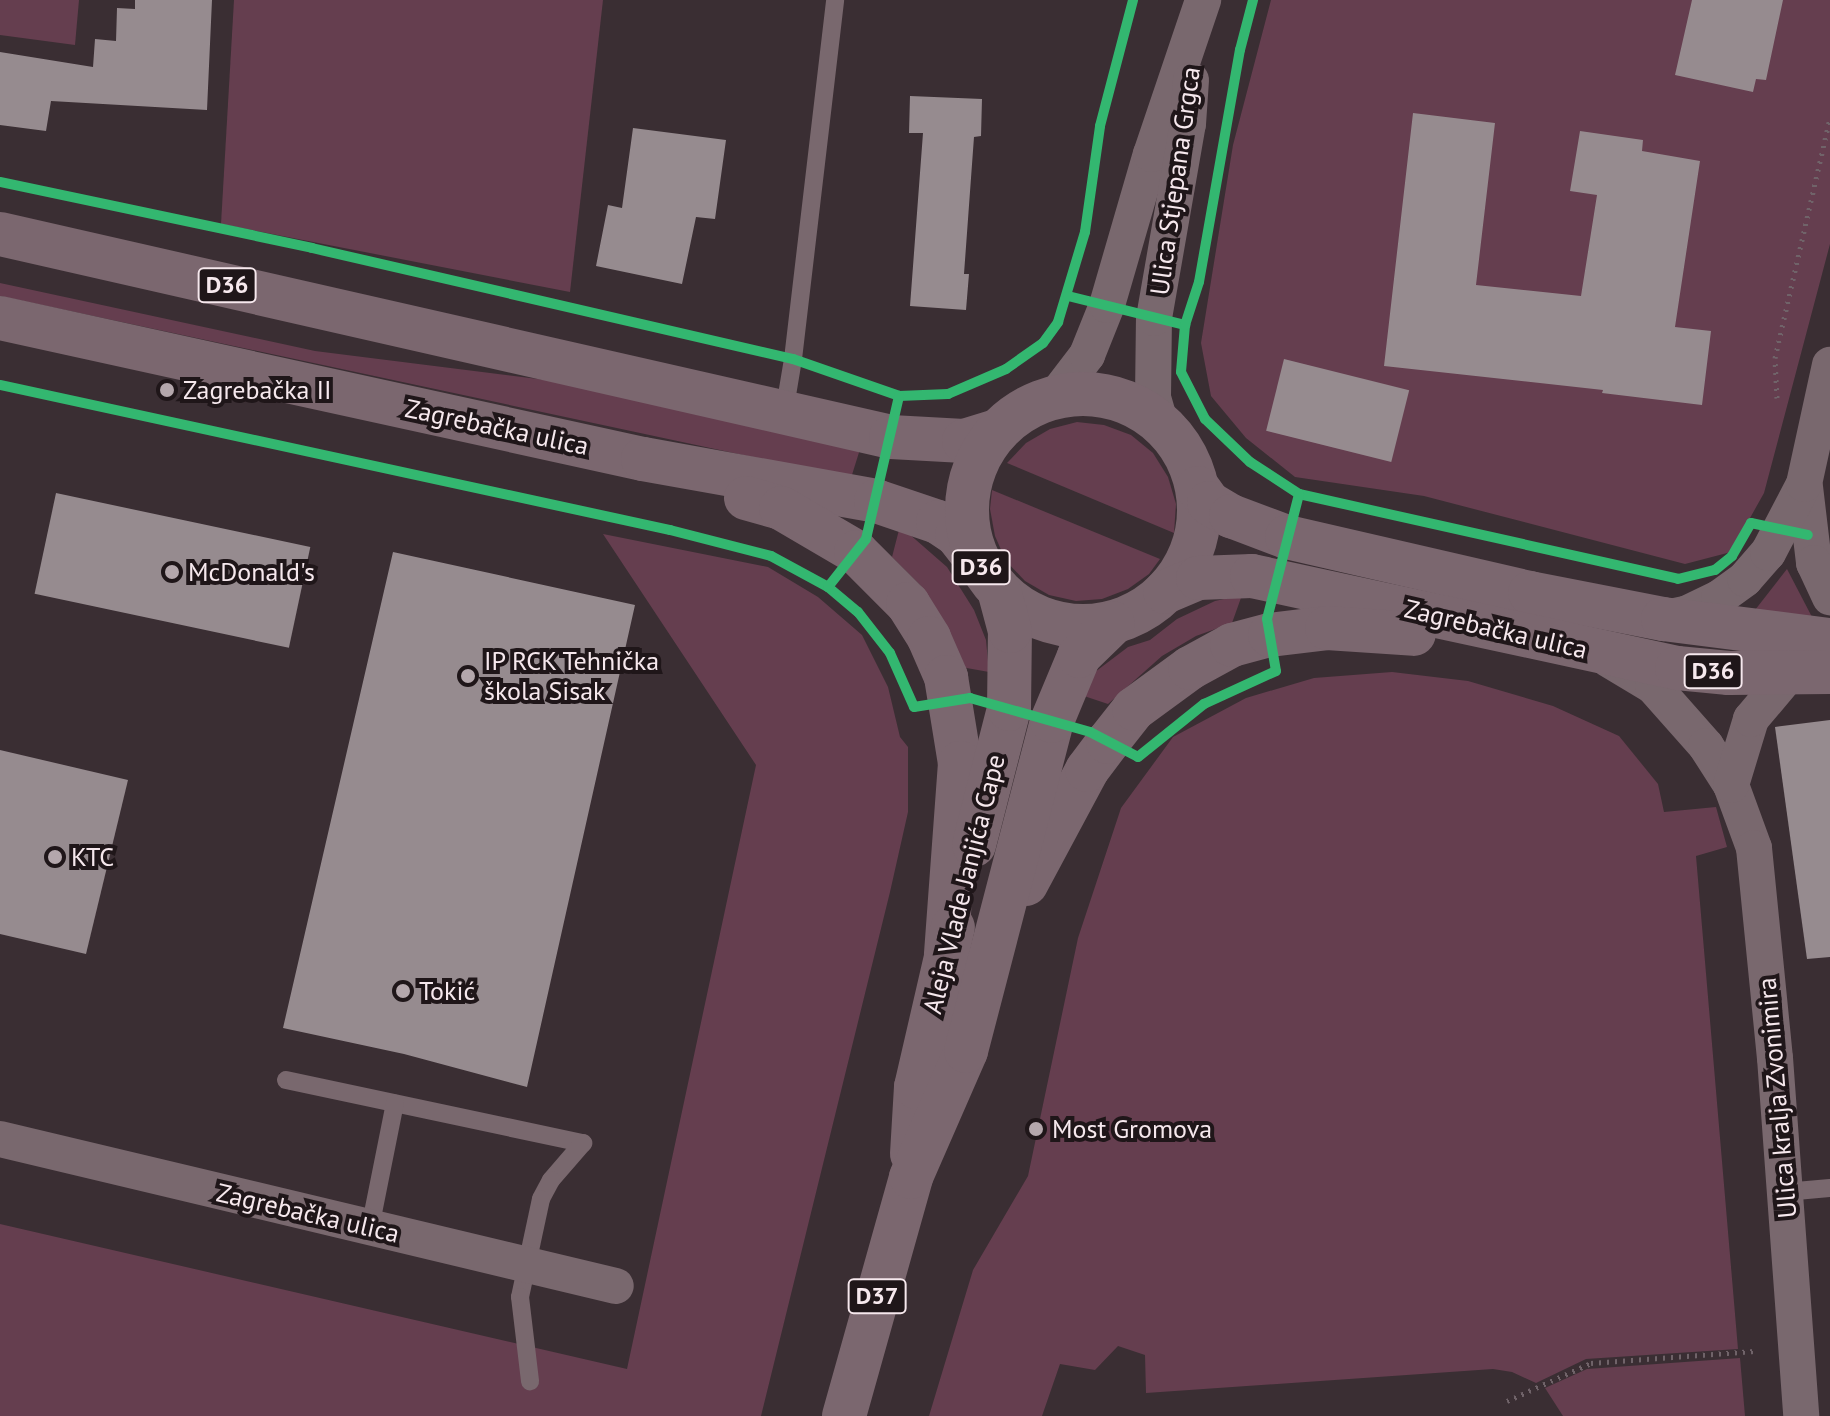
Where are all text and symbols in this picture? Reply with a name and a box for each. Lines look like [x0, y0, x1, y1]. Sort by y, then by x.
street label: Ulica Stjepana Grgca [1144, 65, 1206, 297]
road number: D36 [197, 265, 257, 305]
place label: Zagrebačka II [183, 374, 332, 406]
marker: Zagrebačka II [158, 381, 176, 399]
street label: Zagrebačka ulica [402, 392, 592, 462]
road number: D36 [951, 547, 1011, 587]
place label: McDonald's [188, 556, 315, 588]
marker: McDonald's [163, 563, 181, 581]
street label: Zagrebačka ulica [1402, 593, 1590, 665]
place label: IP RCK Tehnička škola Sisak [484, 645, 662, 706]
road number: D36 [1683, 651, 1743, 691]
marker: IP RCK Tehnička škola Sisak [459, 667, 477, 685]
street label: Aleja Vlade Janjića Cape [917, 751, 1011, 1017]
place label: KTC [71, 841, 114, 873]
marker: KTC [46, 848, 64, 866]
place label: Tokić [419, 975, 475, 1007]
street label: Ulica kralja Zvonimira [1751, 976, 1803, 1220]
marker: Tokić [394, 982, 412, 1000]
place label: Most Gromova [1052, 1113, 1212, 1145]
marker: Most Gromova [1027, 1120, 1045, 1138]
street label: Zagrebačka ulica [214, 1177, 402, 1249]
road number: D37 [847, 1276, 907, 1316]

